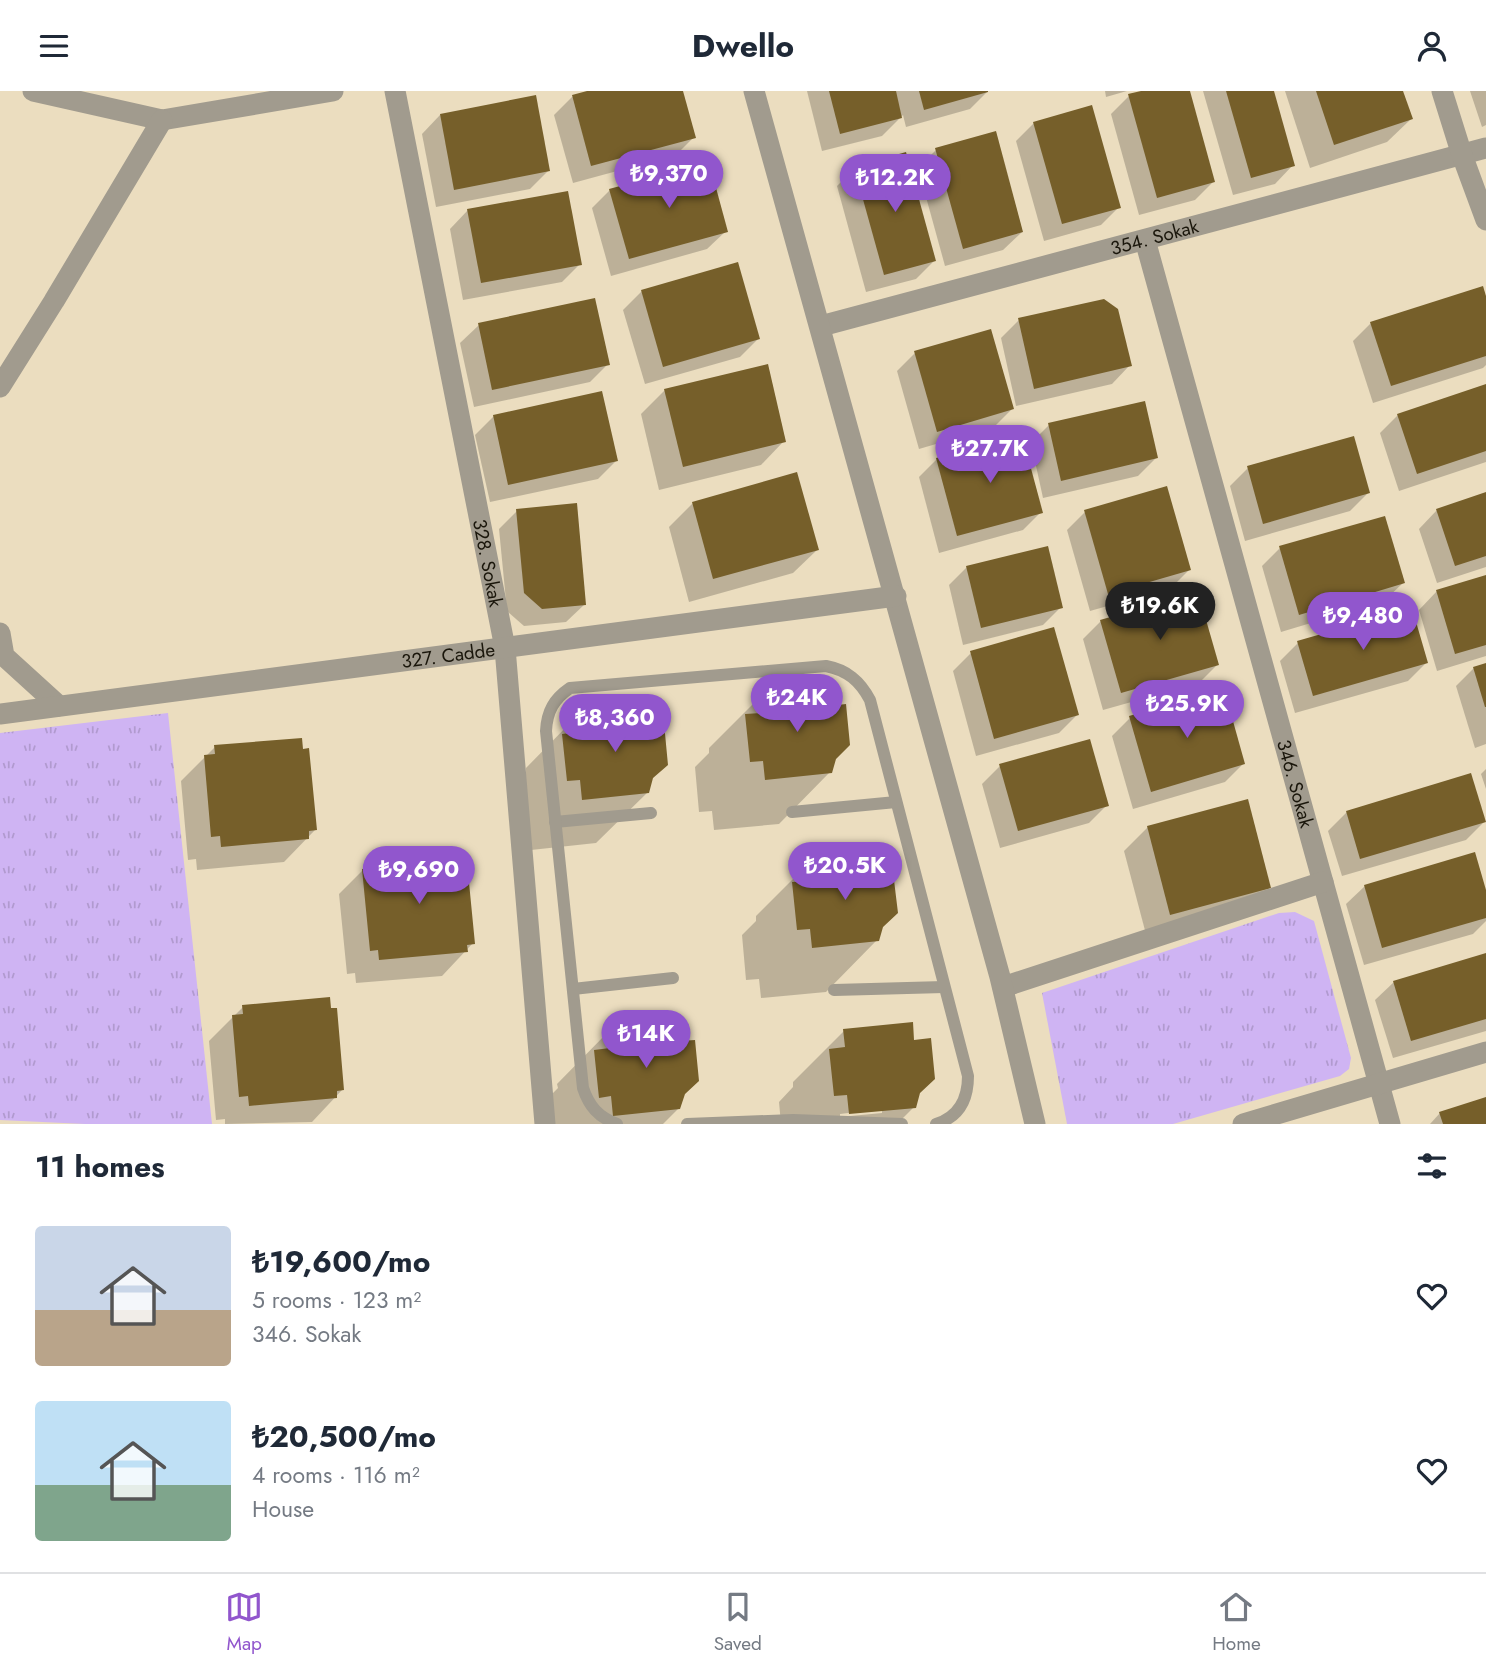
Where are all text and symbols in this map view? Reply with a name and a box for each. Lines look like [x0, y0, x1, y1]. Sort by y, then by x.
text: Dwello [692, 23, 794, 69]
icon: menu [35, 27, 73, 65]
icon: person [1413, 27, 1451, 65]
pin: ₺9,370 [612, 151, 726, 210]
pin: ₺12.2K [838, 155, 952, 214]
text: ₺9,370 [630, 156, 708, 190]
text: ₺12.2K [856, 160, 934, 194]
street label: 354. Sokak [1107, 212, 1202, 262]
pin: ₺27.7K [933, 425, 1047, 485]
text: ₺27.7K [951, 431, 1029, 465]
street label: 328. Sokak [466, 516, 510, 610]
pin: ₺19.6K [1103, 582, 1217, 642]
text: ₺19.6K [1121, 588, 1199, 622]
pin: ₺9,480 [1306, 593, 1420, 652]
text: ₺9,480 [1323, 598, 1403, 632]
street label: 327. Cadde [400, 635, 497, 675]
pin: ₺24K [756, 675, 838, 734]
text: ₺24K [767, 680, 827, 714]
pin: ₺25.9K [1130, 681, 1244, 740]
text: ₺25.9K [1146, 686, 1228, 720]
pin: ₺8,360 [558, 695, 672, 754]
text: ₺8,360 [575, 700, 655, 734]
street label: 346. Sokak [1271, 736, 1321, 831]
pin: ₺20.5K [788, 843, 902, 902]
pin: ₺9,690 [362, 847, 476, 906]
text: ₺20.5K [804, 848, 886, 882]
text: ₺9,690 [379, 852, 459, 886]
pin: ₺14K [605, 1011, 687, 1070]
text: ₺14K [618, 1016, 675, 1050]
text: 11 homes [35, 1145, 165, 1188]
icon: filters [1413, 1147, 1451, 1185]
text: ₺19,600/mo [252, 1240, 430, 1283]
icon: home [91, 1254, 175, 1338]
icon: heart [1413, 1277, 1451, 1315]
text: 5 rooms · 123 m² [252, 1283, 421, 1317]
text: 346. Sokak [252, 1317, 361, 1351]
text: ₺20,500/mo [252, 1415, 436, 1458]
icon: home [91, 1429, 175, 1513]
icon: heart [1413, 1452, 1451, 1490]
text: 4 rooms · 116 m² [252, 1458, 420, 1492]
text: House [252, 1492, 314, 1526]
tab: Map [225, 1588, 263, 1657]
tab: Saved [714, 1588, 762, 1657]
tab: Home [1212, 1588, 1261, 1657]

